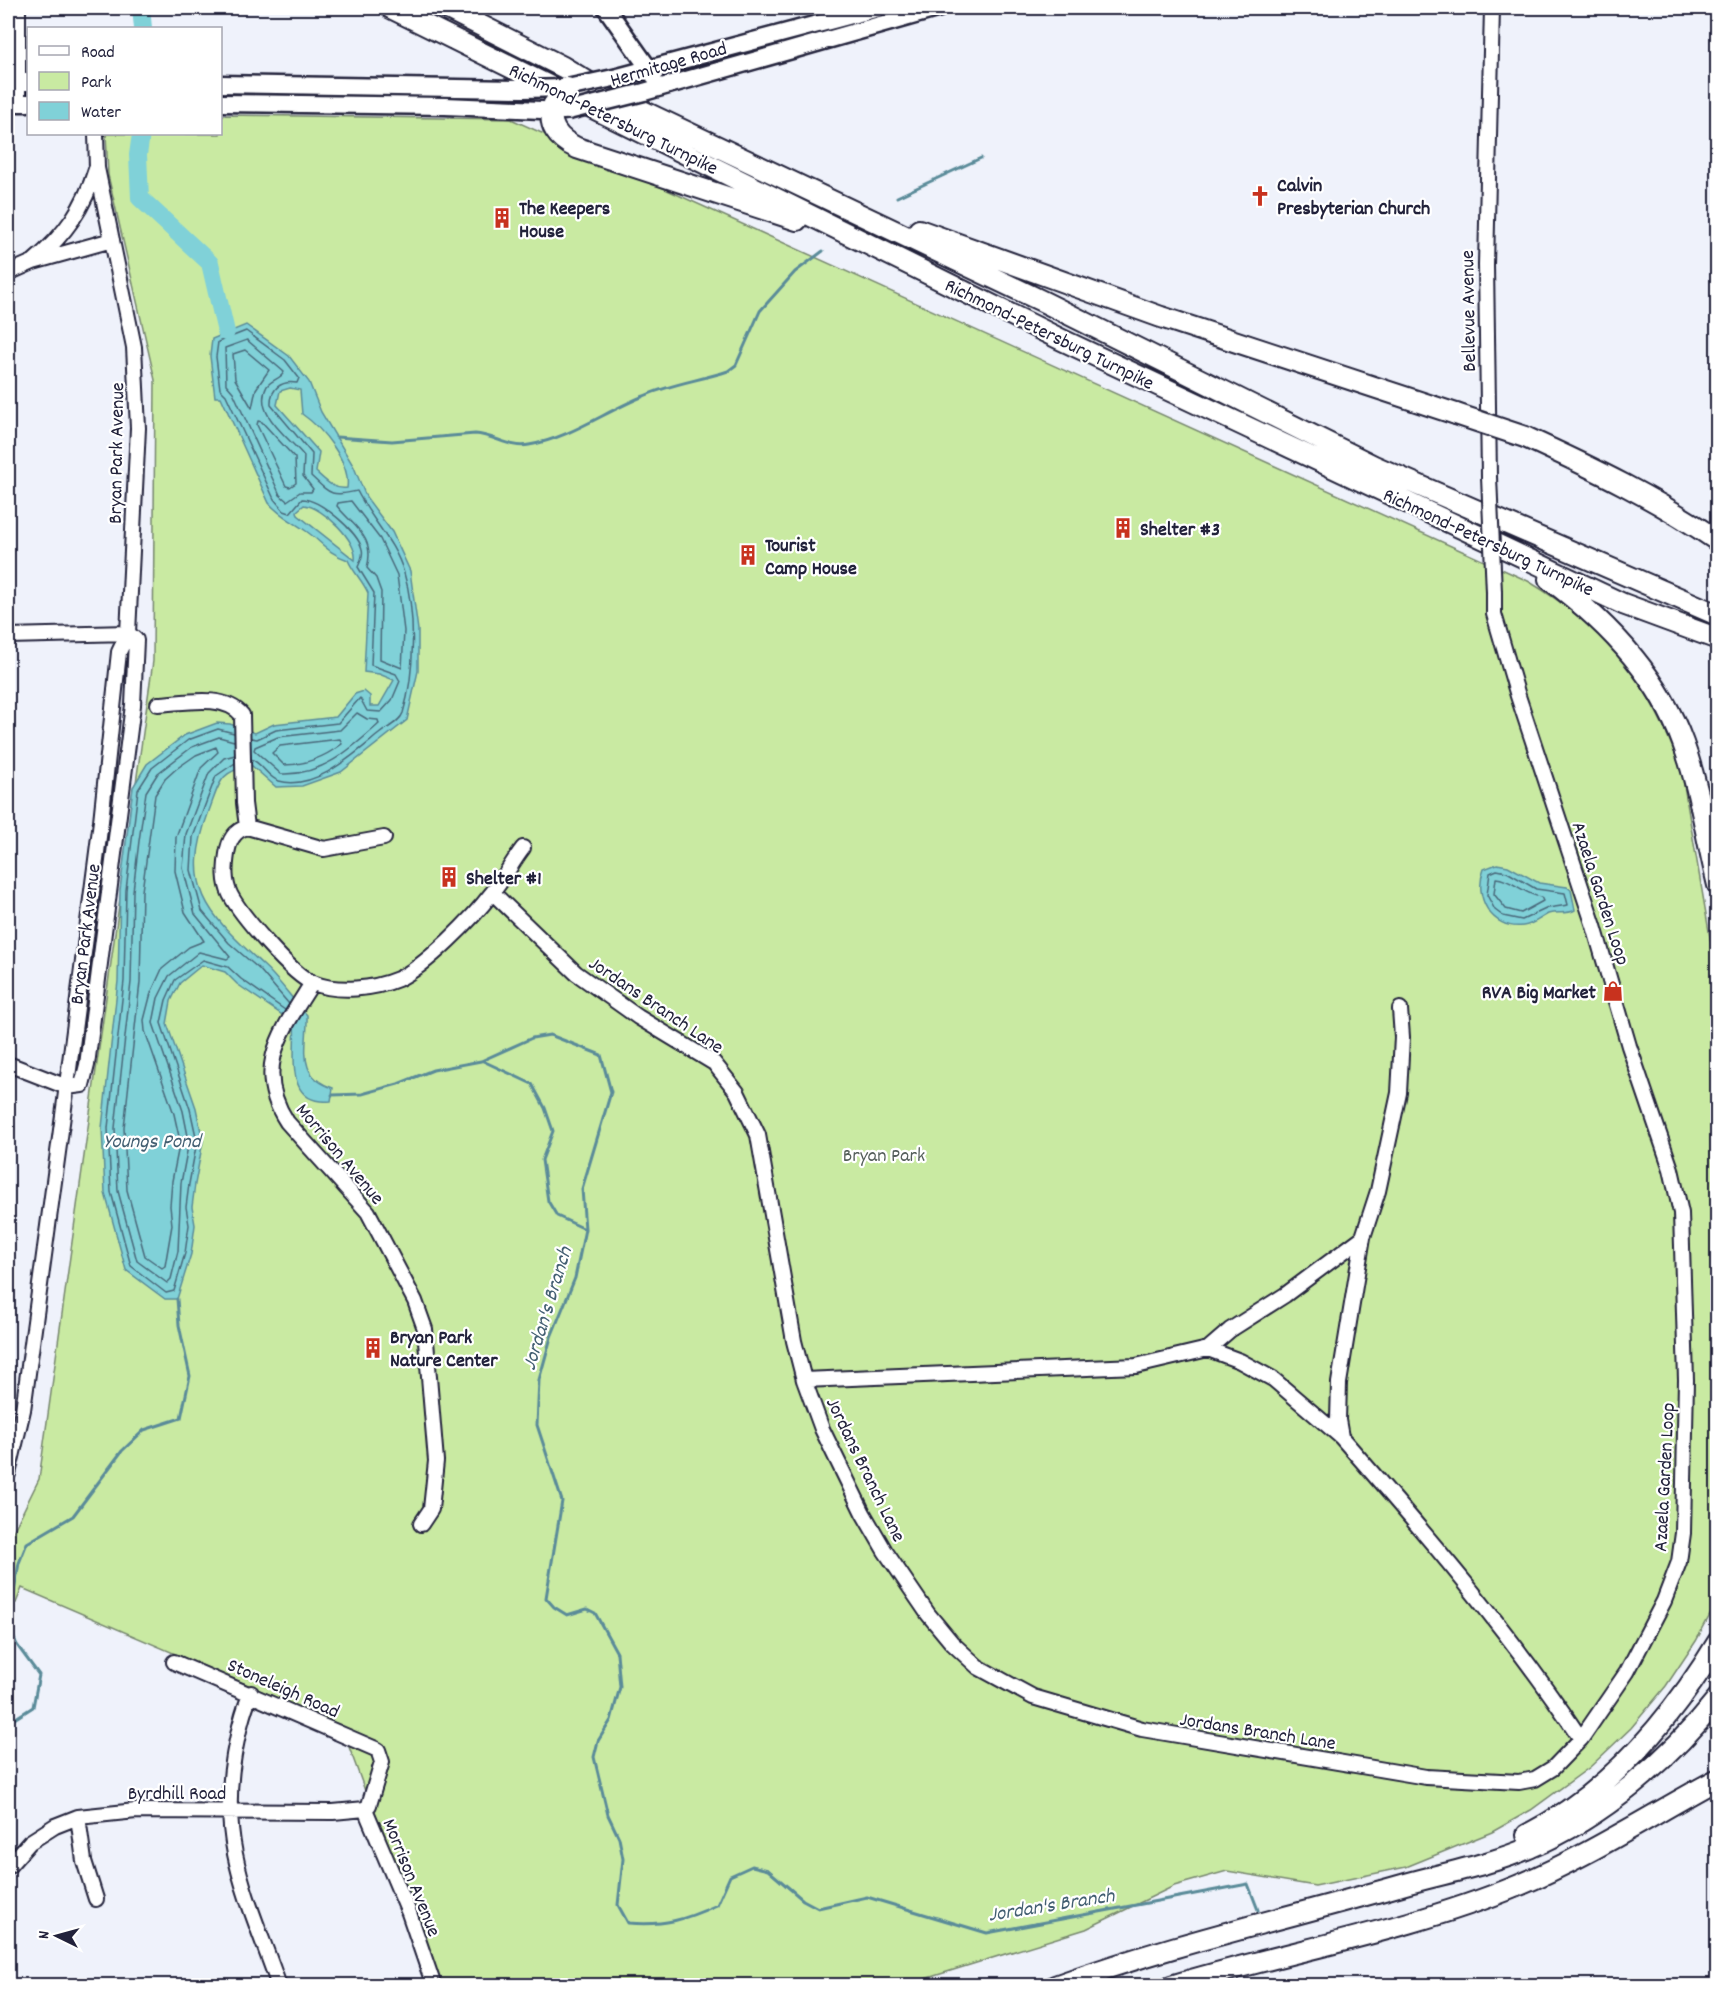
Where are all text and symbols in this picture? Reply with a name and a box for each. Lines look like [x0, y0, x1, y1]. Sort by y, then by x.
legend [27, 27, 222, 135]
street label: Hermitage Road [607, 36, 730, 96]
text: Road [81, 41, 115, 66]
street label: Richmond-Petersburg Turnpike [503, 58, 722, 184]
text: Park [81, 71, 112, 96]
text: Water [81, 101, 121, 126]
place label: Calvin Presbyterian Church [1277, 173, 1430, 224]
church icon: Calvin Presbyterian Church [1248, 184, 1272, 208]
place label: The Keepers House [519, 196, 610, 247]
building icon: The Keepers House [490, 206, 514, 230]
street label: Bellevue Avenue [1455, 250, 1485, 372]
street label: Richmond-Petersburg Turnpike [939, 273, 1158, 399]
street label: Bryan Park Avenue [103, 382, 133, 524]
street label: Richmond-Petersburg Turnpike [1378, 482, 1598, 605]
building icon: Shelter #3 [1111, 516, 1135, 540]
place label: Shelter #3 [1140, 517, 1220, 545]
place label: Tourist Camp House [765, 533, 857, 584]
building icon: Tourist Camp House [736, 543, 760, 567]
street label: Azaela Garden Loop [1563, 818, 1636, 969]
street label: Bryan Park Avenue [64, 862, 110, 1006]
building icon: Shelter #1 [437, 865, 461, 889]
place label: Shelter #1 [466, 866, 542, 894]
street label: Jordans Branch Lane [582, 951, 729, 1062]
shop icon: RVA Big Market [1601, 979, 1625, 1003]
place label: RVA Big Market [1482, 980, 1597, 1008]
street label: Morrison Avenue [288, 1098, 390, 1212]
water label: Youngs Pond [103, 1128, 204, 1158]
park label: Bryan Park [843, 1143, 925, 1171]
water label: Jordan's Branch [516, 1242, 582, 1374]
place label: Bryan Park Nature Center [390, 1325, 498, 1376]
building icon: Bryan Park Nature Center [361, 1336, 385, 1360]
street label: Jordans Branch Lane [817, 1393, 911, 1547]
street label: Azaela Garden Loop [1648, 1402, 1684, 1553]
street label: Stoneleigh Road [222, 1652, 343, 1727]
street label: Jordans Branch Lane [1178, 1707, 1338, 1759]
street label: Byrdhill Road [128, 1781, 226, 1809]
street label: Morrison Avenue [374, 1815, 447, 1941]
water label: Jordan's Branch [986, 1882, 1118, 1932]
north arrow [27, 1906, 87, 1966]
text: N [33, 1930, 56, 1940]

